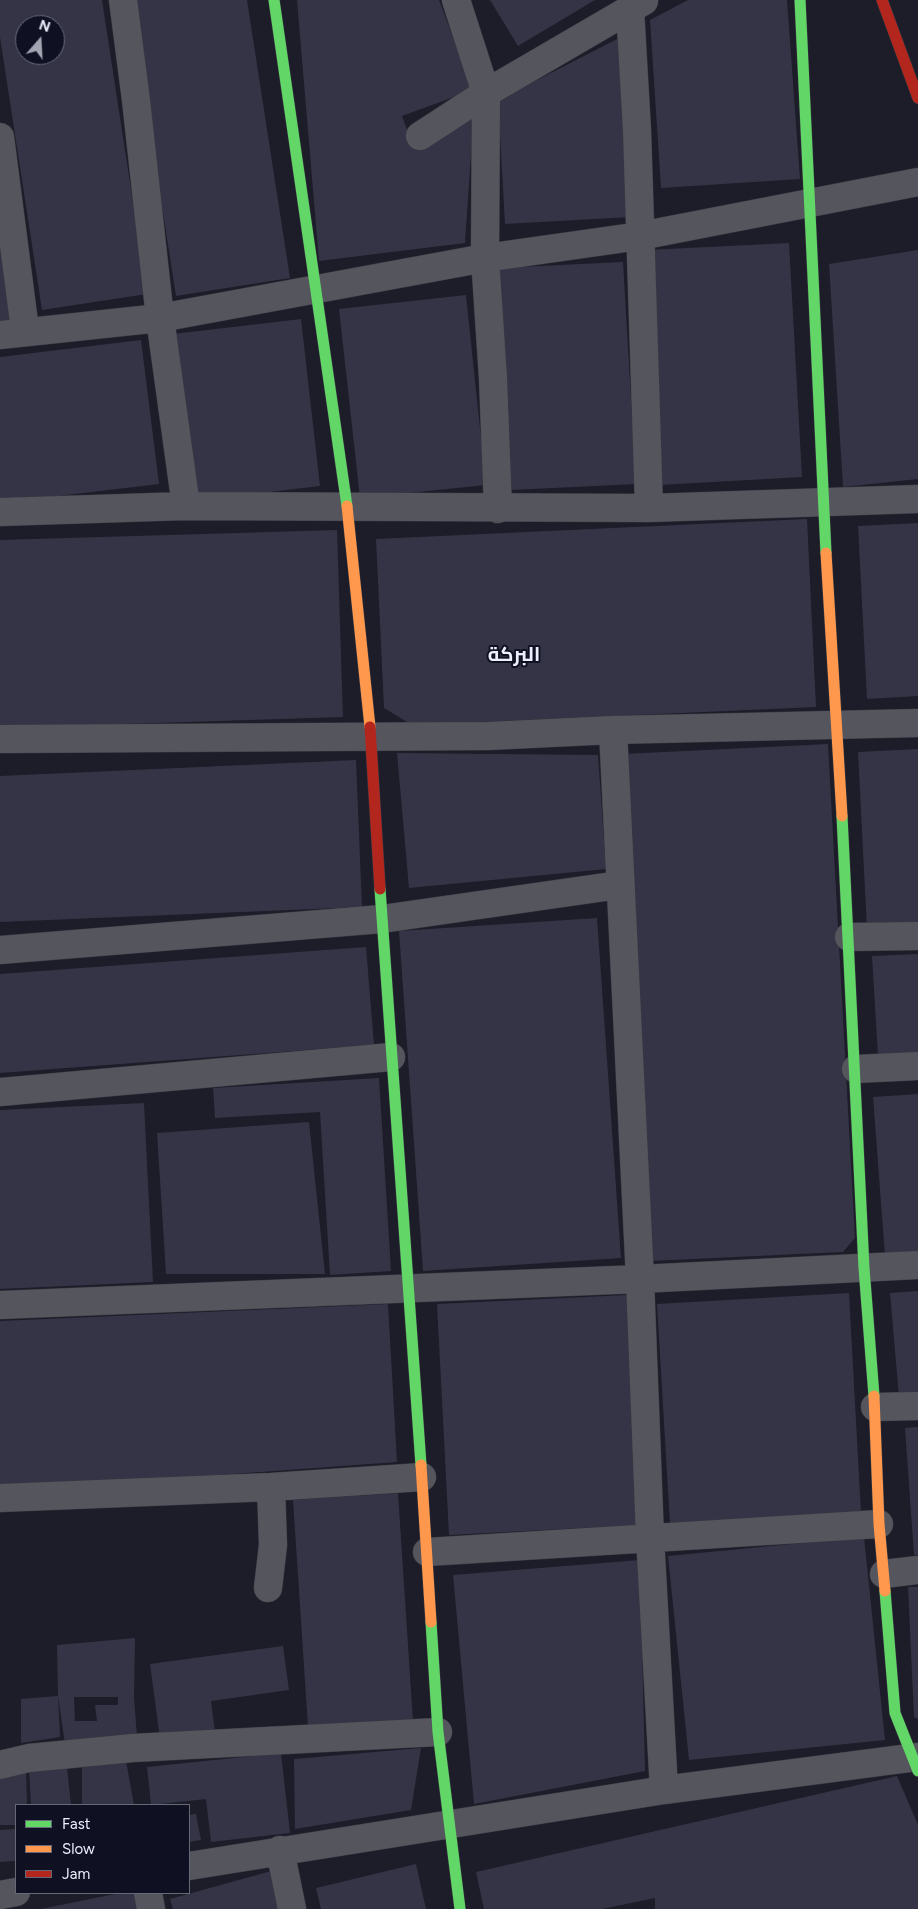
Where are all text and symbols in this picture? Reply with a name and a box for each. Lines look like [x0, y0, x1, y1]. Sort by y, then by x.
north arrow [15, 15, 65, 65]
text: N [37, 16, 53, 36]
district label: البركة [488, 643, 540, 667]
legend [15, 1804, 190, 1894]
text: Fast [62, 1815, 90, 1833]
text: Slow [62, 1840, 95, 1858]
text: Jam [62, 1865, 90, 1883]

